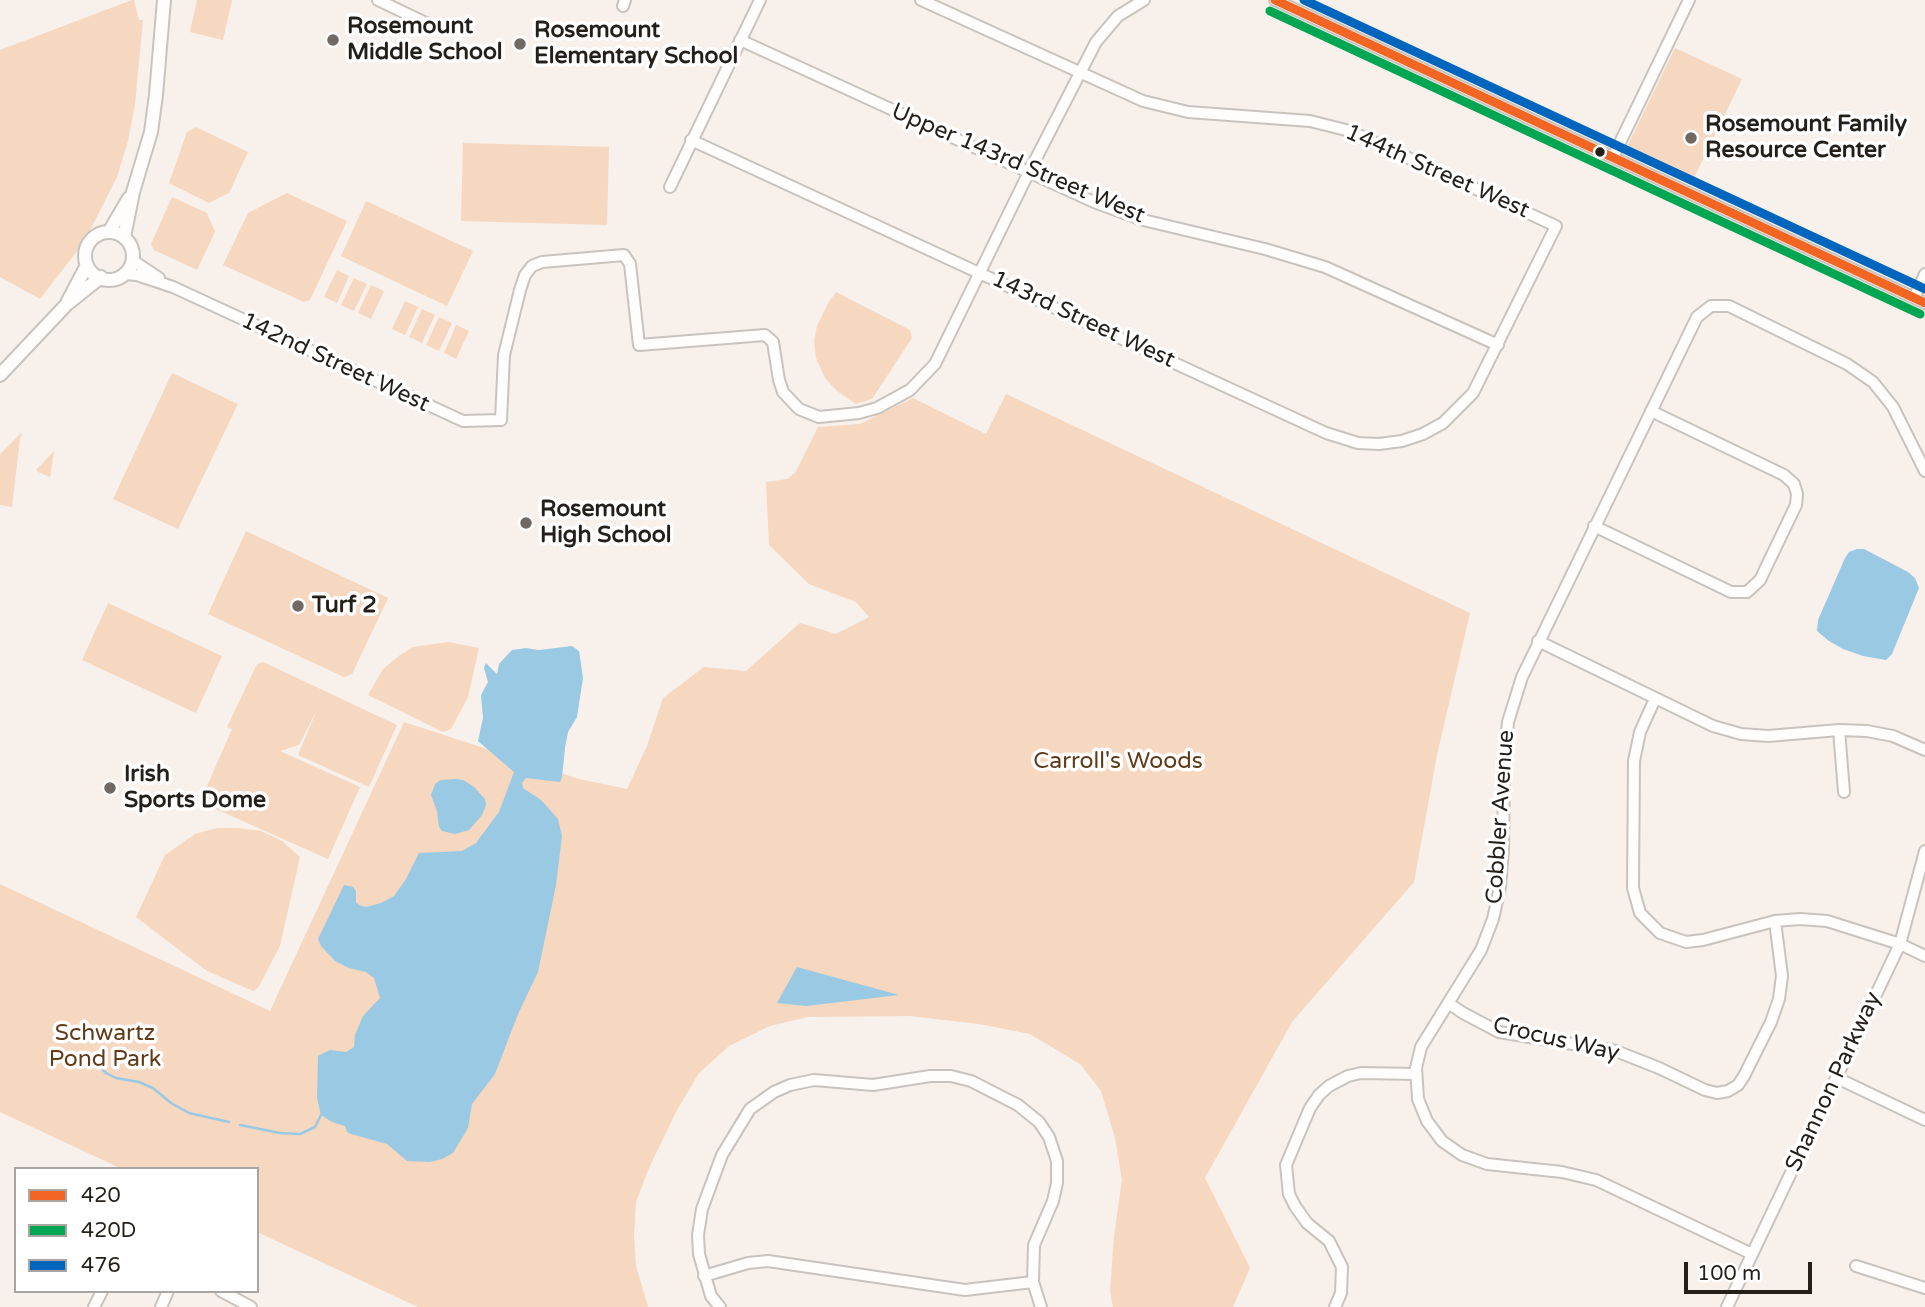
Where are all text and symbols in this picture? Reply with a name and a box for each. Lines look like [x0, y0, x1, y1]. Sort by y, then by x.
place label: Rosemount Middle School [347, 13, 503, 67]
place label: Rosemount Elementary School [534, 17, 738, 71]
marker: Rosemount Middle School [325, 32, 341, 48]
marker: Rosemount Elementary School [512, 36, 528, 52]
street label: Upper 143rd Street West [887, 98, 1149, 230]
place label: Rosemount Family Resource Center [1705, 111, 1907, 165]
street label: 144th Street West [1341, 119, 1533, 225]
marker: Rosemount Family Resource Center [1683, 130, 1699, 146]
unlabelled marker [1593, 145, 1607, 159]
street label: 143rd Street West [987, 265, 1179, 375]
street label: 142nd Street West [236, 307, 434, 419]
place label: Rosemount High School [540, 496, 671, 550]
marker: Rosemount High School [518, 515, 534, 531]
place label: Turf 2 [312, 592, 377, 620]
marker: Turf 2 [290, 598, 306, 614]
street label: Cobbler Avenue [1481, 729, 1521, 905]
park label: Carroll's Woods [1033, 748, 1203, 776]
place label: Irish Sports Dome [124, 761, 266, 815]
marker: Irish Sports Dome [102, 780, 118, 796]
street label: Shannon Parkway [1780, 988, 1888, 1176]
street label: Crocus Way [1490, 1012, 1622, 1068]
park label: Schwartz Pond Park [49, 1020, 161, 1074]
legend [14, 1167, 259, 1293]
text: 420 [81, 1183, 121, 1208]
text: 420D [81, 1218, 136, 1243]
scale bar [1687, 1248, 1815, 1292]
text: 476 [81, 1253, 121, 1278]
text: 100 m [1697, 1261, 1761, 1286]

